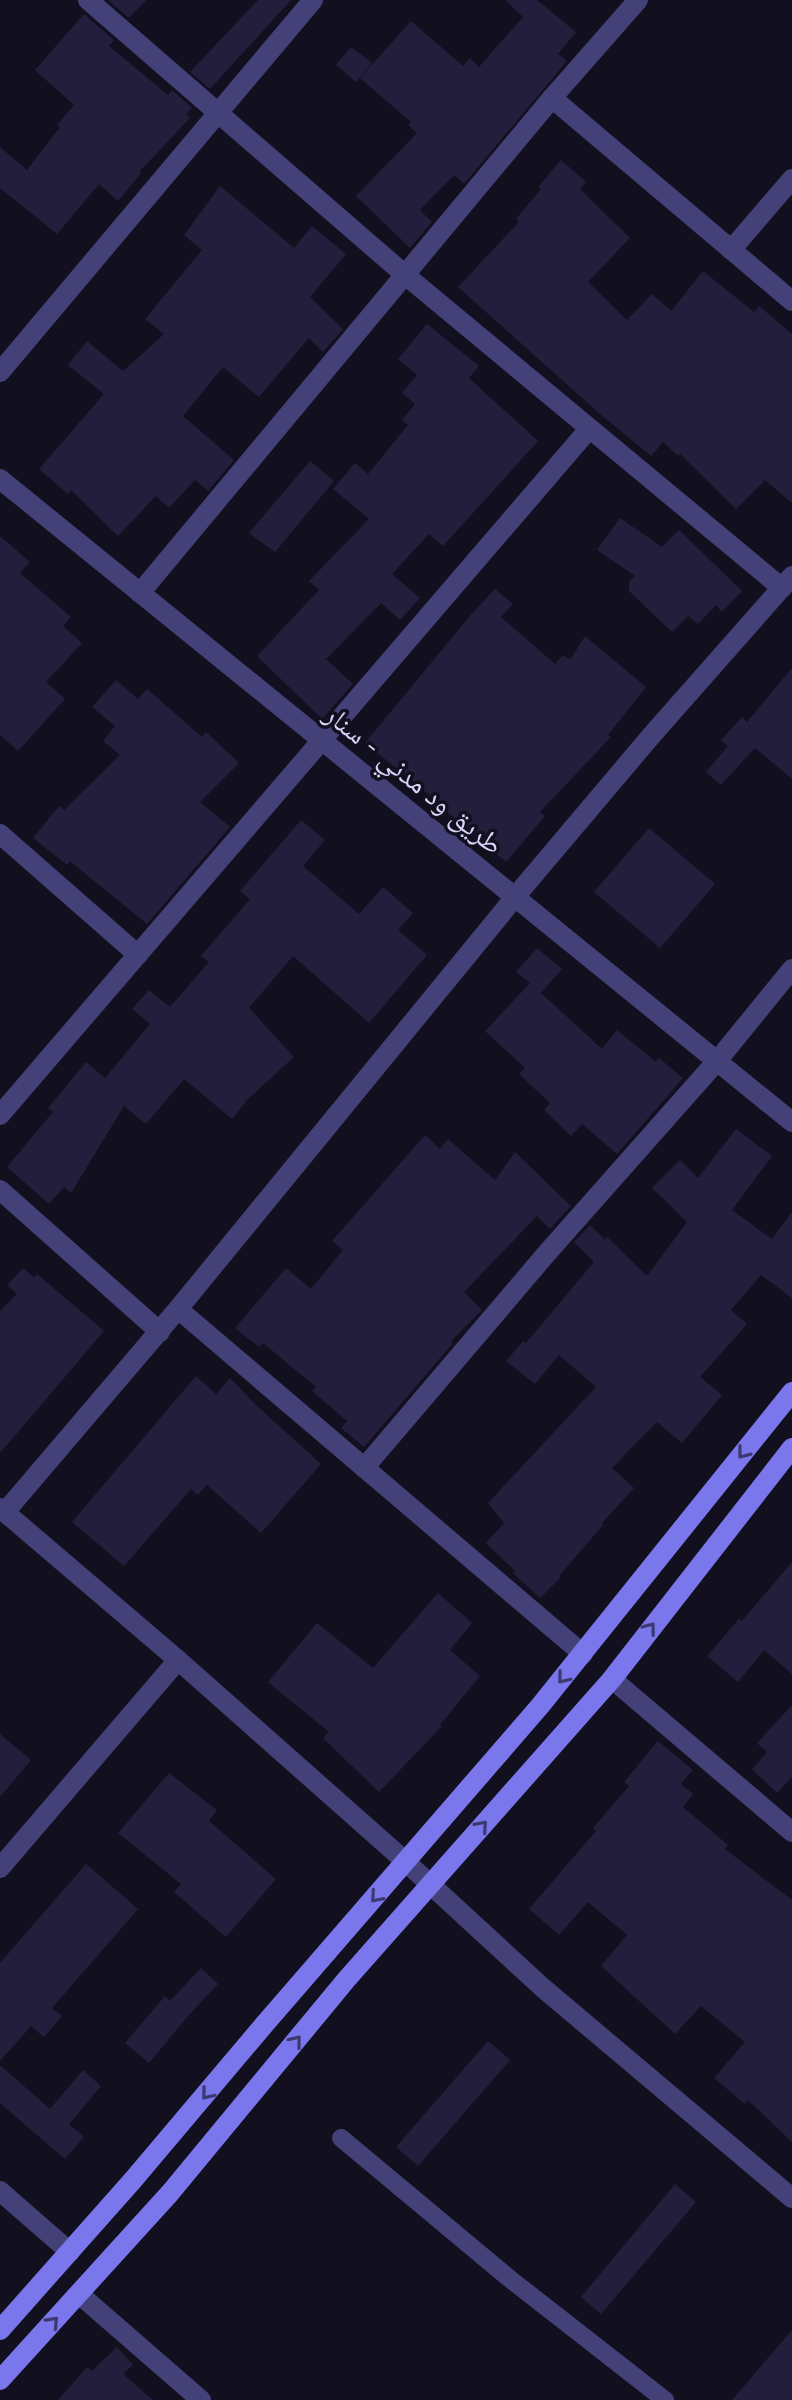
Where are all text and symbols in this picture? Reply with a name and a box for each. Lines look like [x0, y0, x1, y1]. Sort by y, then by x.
street label: طريق ود مدني - سنار [313, 696, 510, 866]
one-way arrow [738, 1444, 753, 1458]
one-way arrow [641, 1622, 655, 1637]
one-way arrow [558, 1669, 573, 1683]
one-way arrow [473, 1821, 487, 1836]
one-way arrow [371, 1887, 386, 1902]
one-way arrow [287, 2035, 301, 2050]
one-way arrow [202, 2085, 217, 2099]
one-way arrow [43, 2317, 57, 2332]

